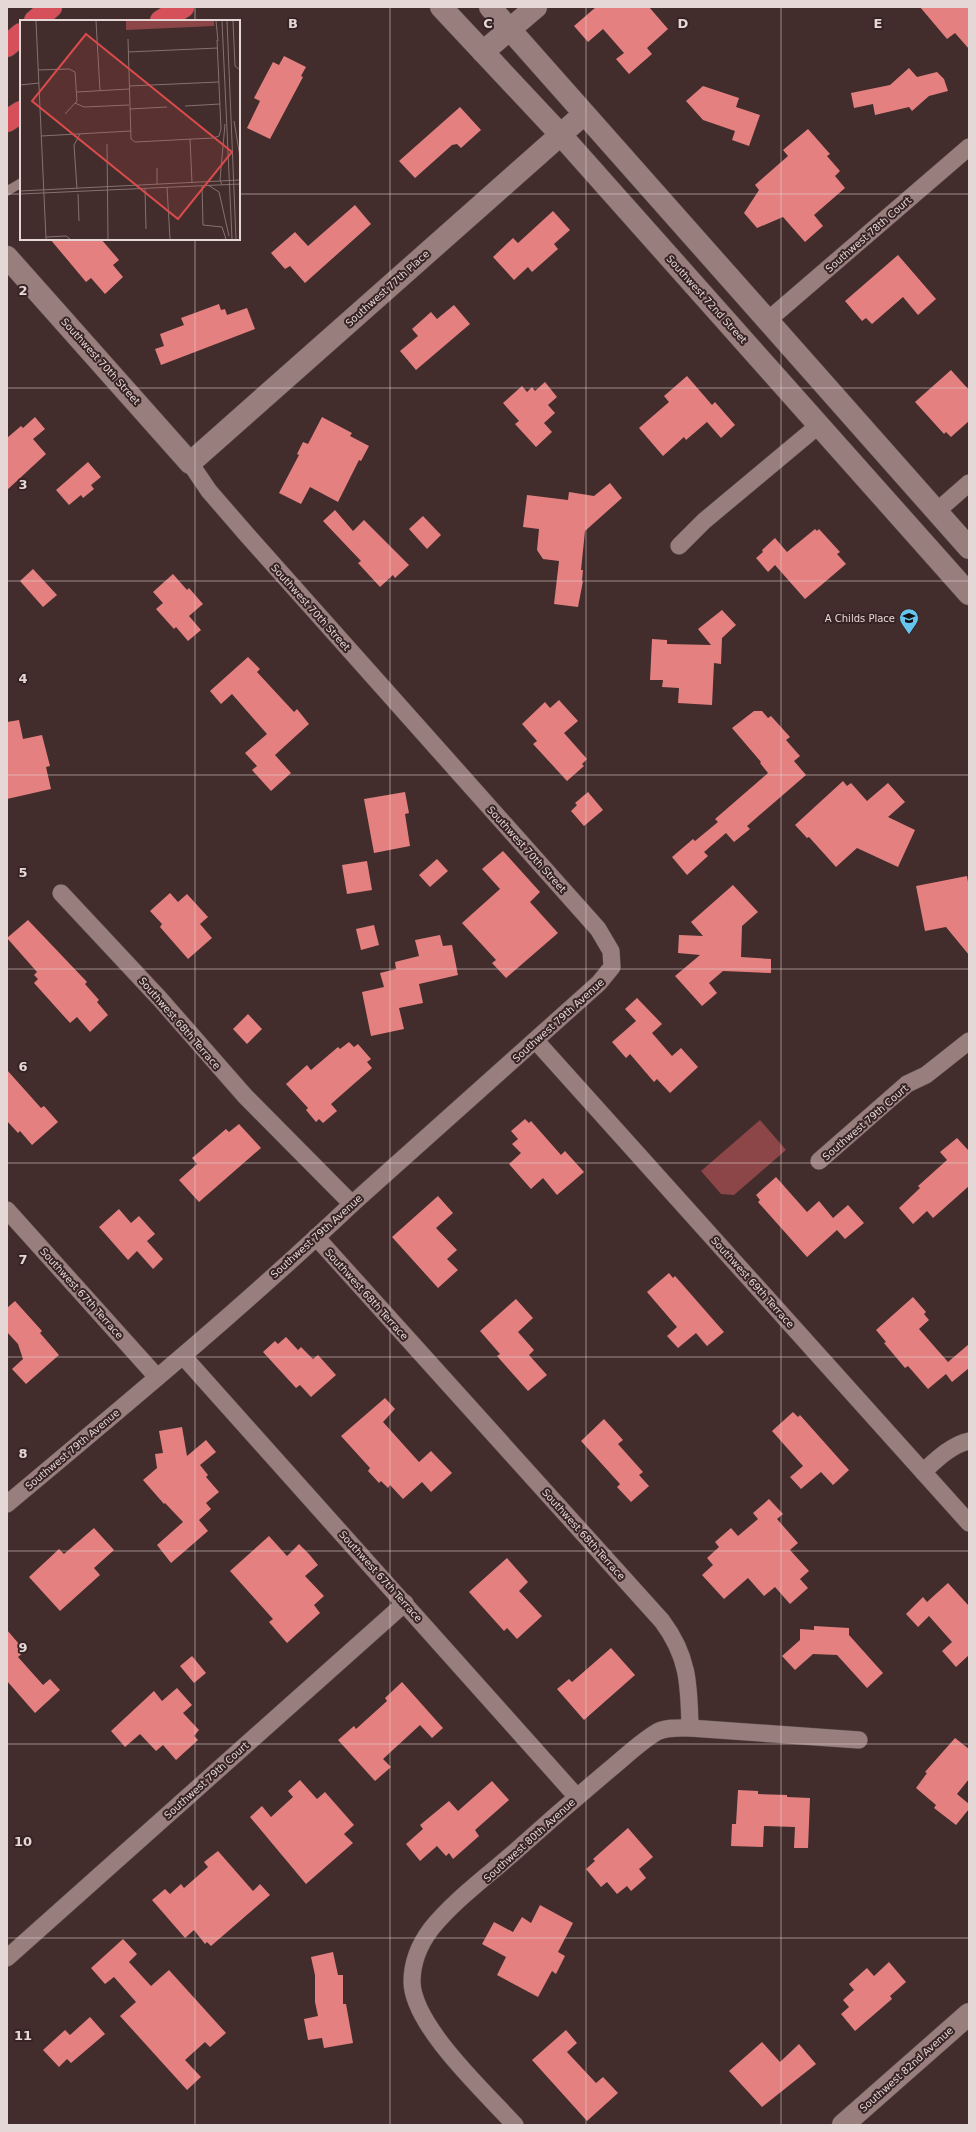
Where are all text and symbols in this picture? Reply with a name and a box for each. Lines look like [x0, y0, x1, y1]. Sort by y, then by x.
text: B [288, 16, 298, 31]
text: C [483, 16, 493, 31]
text: D [678, 16, 689, 31]
text: E [874, 16, 882, 31]
inset map [20, 20, 240, 240]
street label: Southwest 78th Court [823, 194, 913, 274]
street label: Southwest 77th Place [343, 248, 431, 329]
street label: Southwest 72nd Street [664, 253, 749, 346]
text: 2 [18, 283, 28, 298]
street label: Southwest 70th Street [59, 316, 142, 407]
text: 3 [18, 477, 28, 492]
street label: Southwest 70th Street [269, 562, 352, 653]
school or university icon: A Childs Place [898, 607, 920, 635]
place label: A Childs Place [825, 613, 895, 624]
text: 4 [18, 671, 28, 686]
street label: Southwest 70th Street [485, 804, 568, 895]
text: 5 [18, 865, 28, 880]
street label: Southwest 68th Terrace [137, 975, 223, 1072]
street label: Southwest 79th Avenue [510, 976, 606, 1064]
text: 6 [18, 1059, 28, 1074]
street label: Southwest 79th Court [820, 1082, 910, 1162]
street label: Southwest 79th Avenue [268, 1192, 364, 1280]
street label: Southwest 69th Terrace [709, 1235, 796, 1330]
street label: Southwest 67th Terrace [38, 1246, 125, 1341]
street label: Southwest 68th Terrace [323, 1247, 410, 1342]
text: 7 [18, 1252, 28, 1267]
street label: Southwest 79th Avenue [23, 1407, 121, 1492]
text: 8 [18, 1446, 28, 1461]
street label: Southwest 68th Terrace [540, 1487, 627, 1582]
street label: Southwest 67th Terrace [337, 1529, 424, 1624]
text: 9 [18, 1640, 28, 1655]
street label: Southwest 79th Court [162, 1740, 251, 1821]
street label: Southwest 80th Avenue [481, 1796, 577, 1884]
text: 10 [14, 1834, 32, 1849]
street label: Southwest 82nd Avenue [858, 2025, 955, 2114]
text: 11 [14, 2028, 32, 2043]

